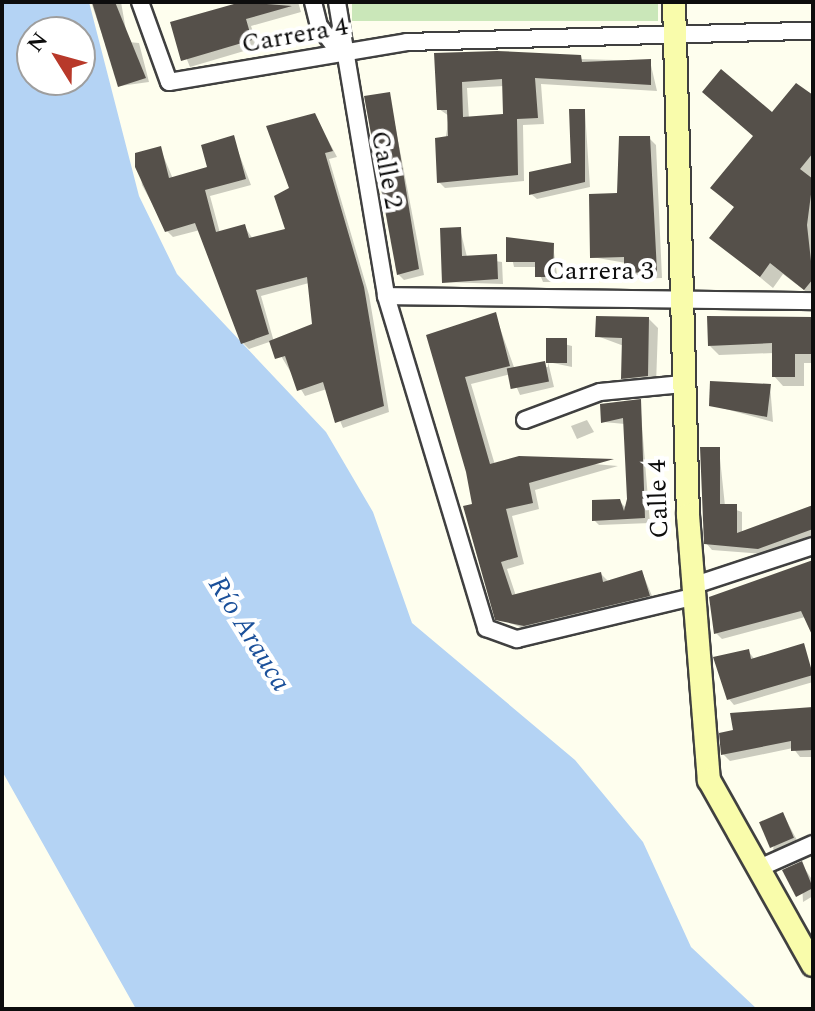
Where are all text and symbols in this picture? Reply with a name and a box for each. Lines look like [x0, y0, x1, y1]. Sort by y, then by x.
street label: Carrera 4 [239, 11, 351, 61]
north arrow [16, 16, 96, 96]
text: N [19, 25, 57, 60]
street label: Calle 2 [363, 128, 409, 212]
street label: Carrera 3 [546, 256, 654, 288]
street label: Calle 4 [642, 459, 676, 539]
water label: Río Arauca [200, 570, 298, 698]

